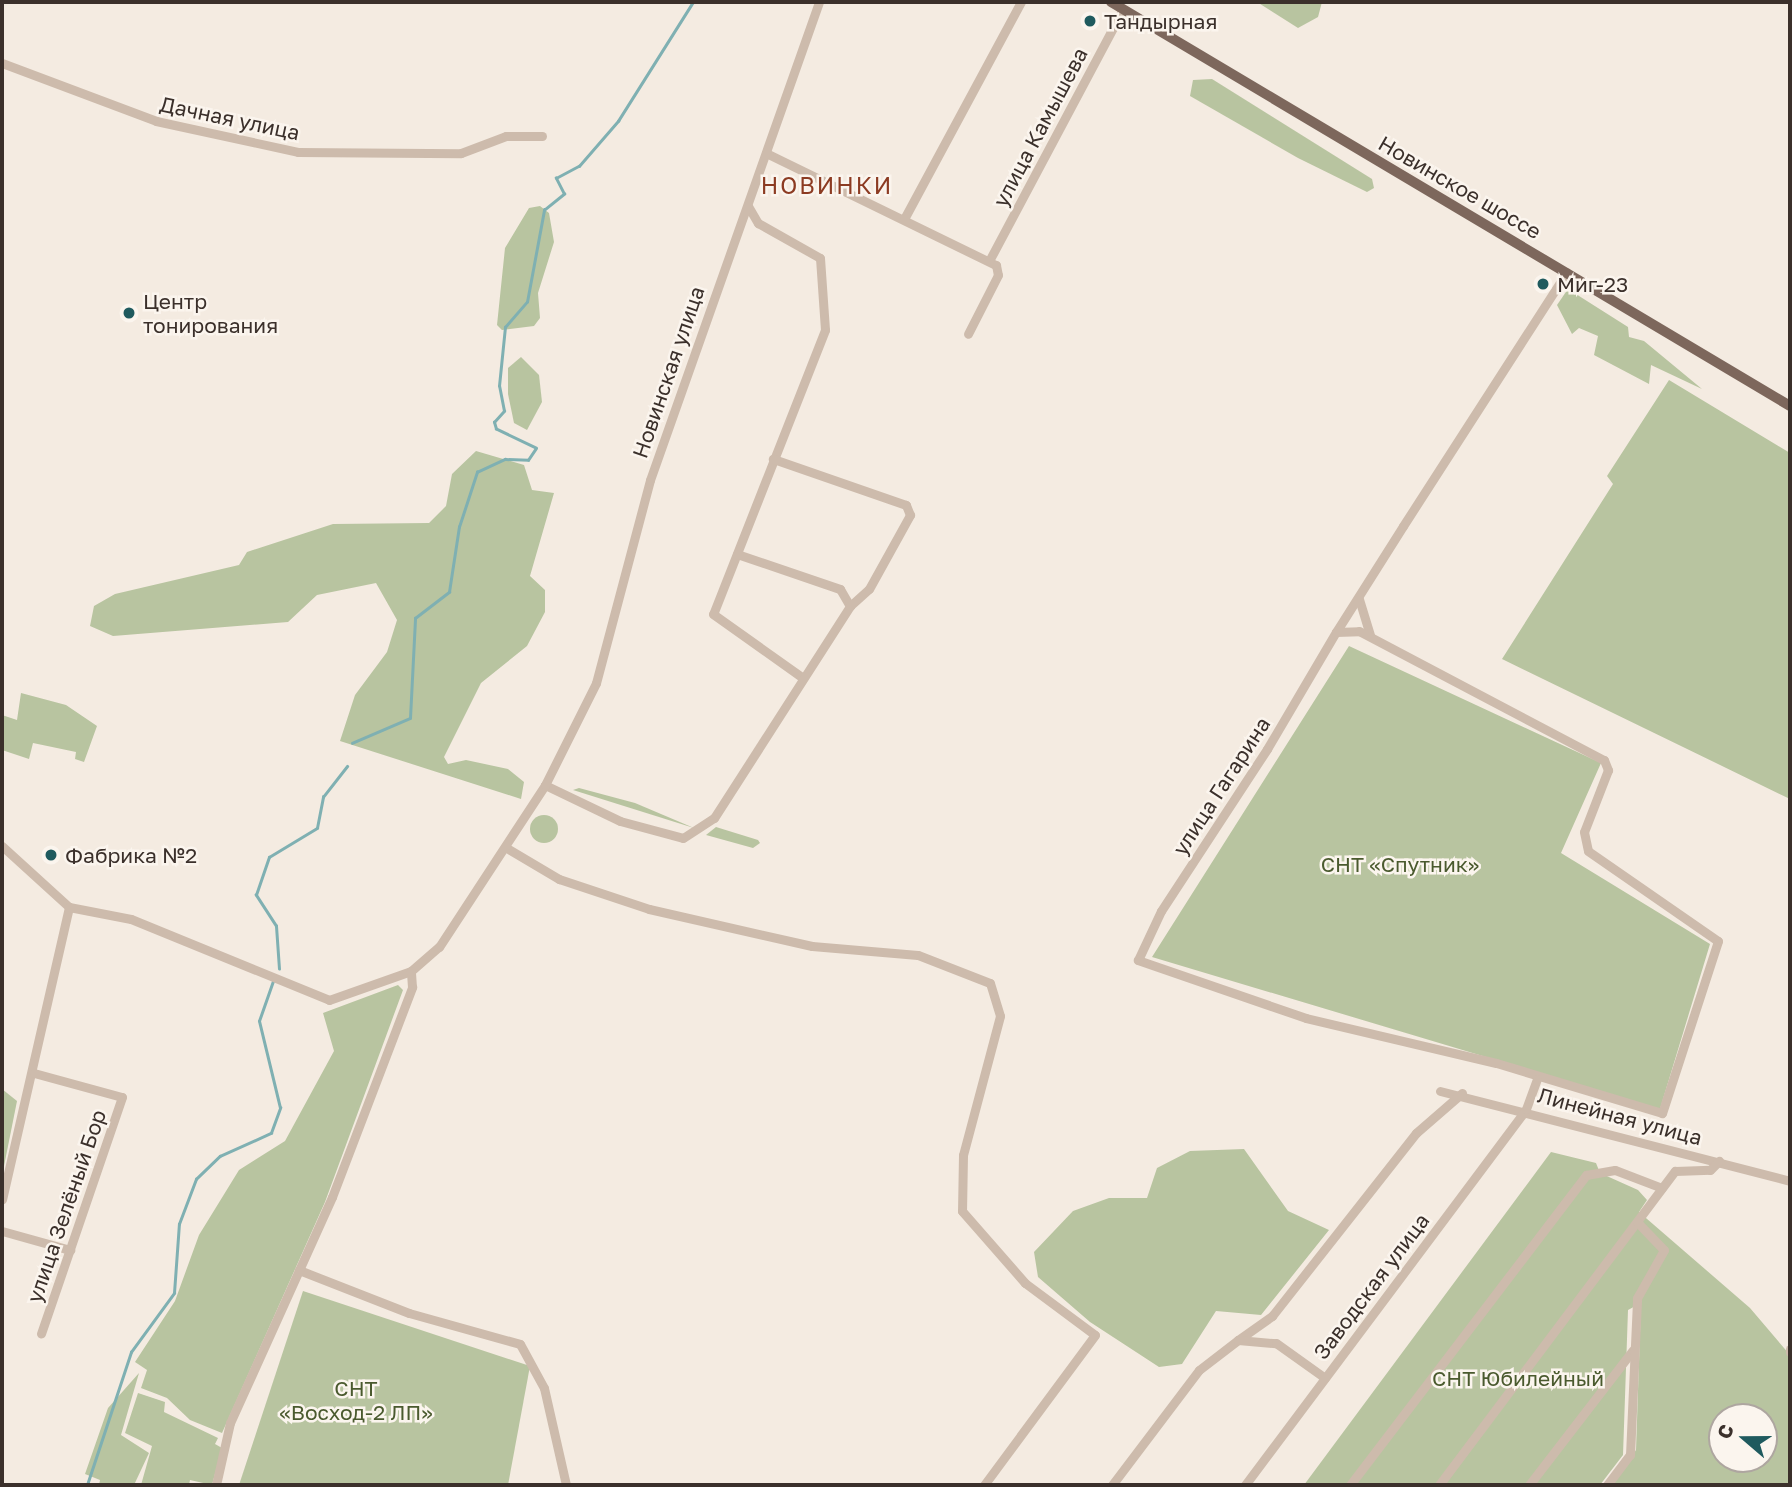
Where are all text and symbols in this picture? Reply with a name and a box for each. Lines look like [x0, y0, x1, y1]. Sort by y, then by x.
place label: Тандырная [1104, 8, 1217, 34]
marker: Тандырная [1082, 13, 1098, 29]
street label: улица Камышева [987, 43, 1093, 211]
street label: Дачная улица [158, 91, 302, 145]
street label: Новинское шоссе [1374, 130, 1546, 244]
district label: НОВИНКИ [762, 171, 892, 199]
place label: Миг-23 [1557, 271, 1628, 297]
marker: Миг-23 [1535, 276, 1551, 292]
street label: Новинская улица [627, 283, 709, 461]
place label: Центр тонирования [143, 288, 278, 338]
marker: Центр тонирования [121, 305, 137, 321]
street label: улица Гагарина [1167, 712, 1275, 860]
place label: Фабрика №2 [65, 842, 197, 868]
marker: Фабрика №2 [43, 847, 59, 863]
park label: СНТ «Спутник» [1321, 851, 1479, 877]
street label: Линейная улица [1535, 1082, 1705, 1150]
street label: улица Зелёный Бор [21, 1106, 111, 1306]
street label: Заводская улица [1308, 1208, 1434, 1364]
park label: СНТ Юбилейный [1432, 1365, 1604, 1391]
park label: СНТ «Восход-2 ЛП» [279, 1375, 433, 1425]
north arrow [1708, 1403, 1778, 1473]
text: С [1712, 1421, 1738, 1442]

